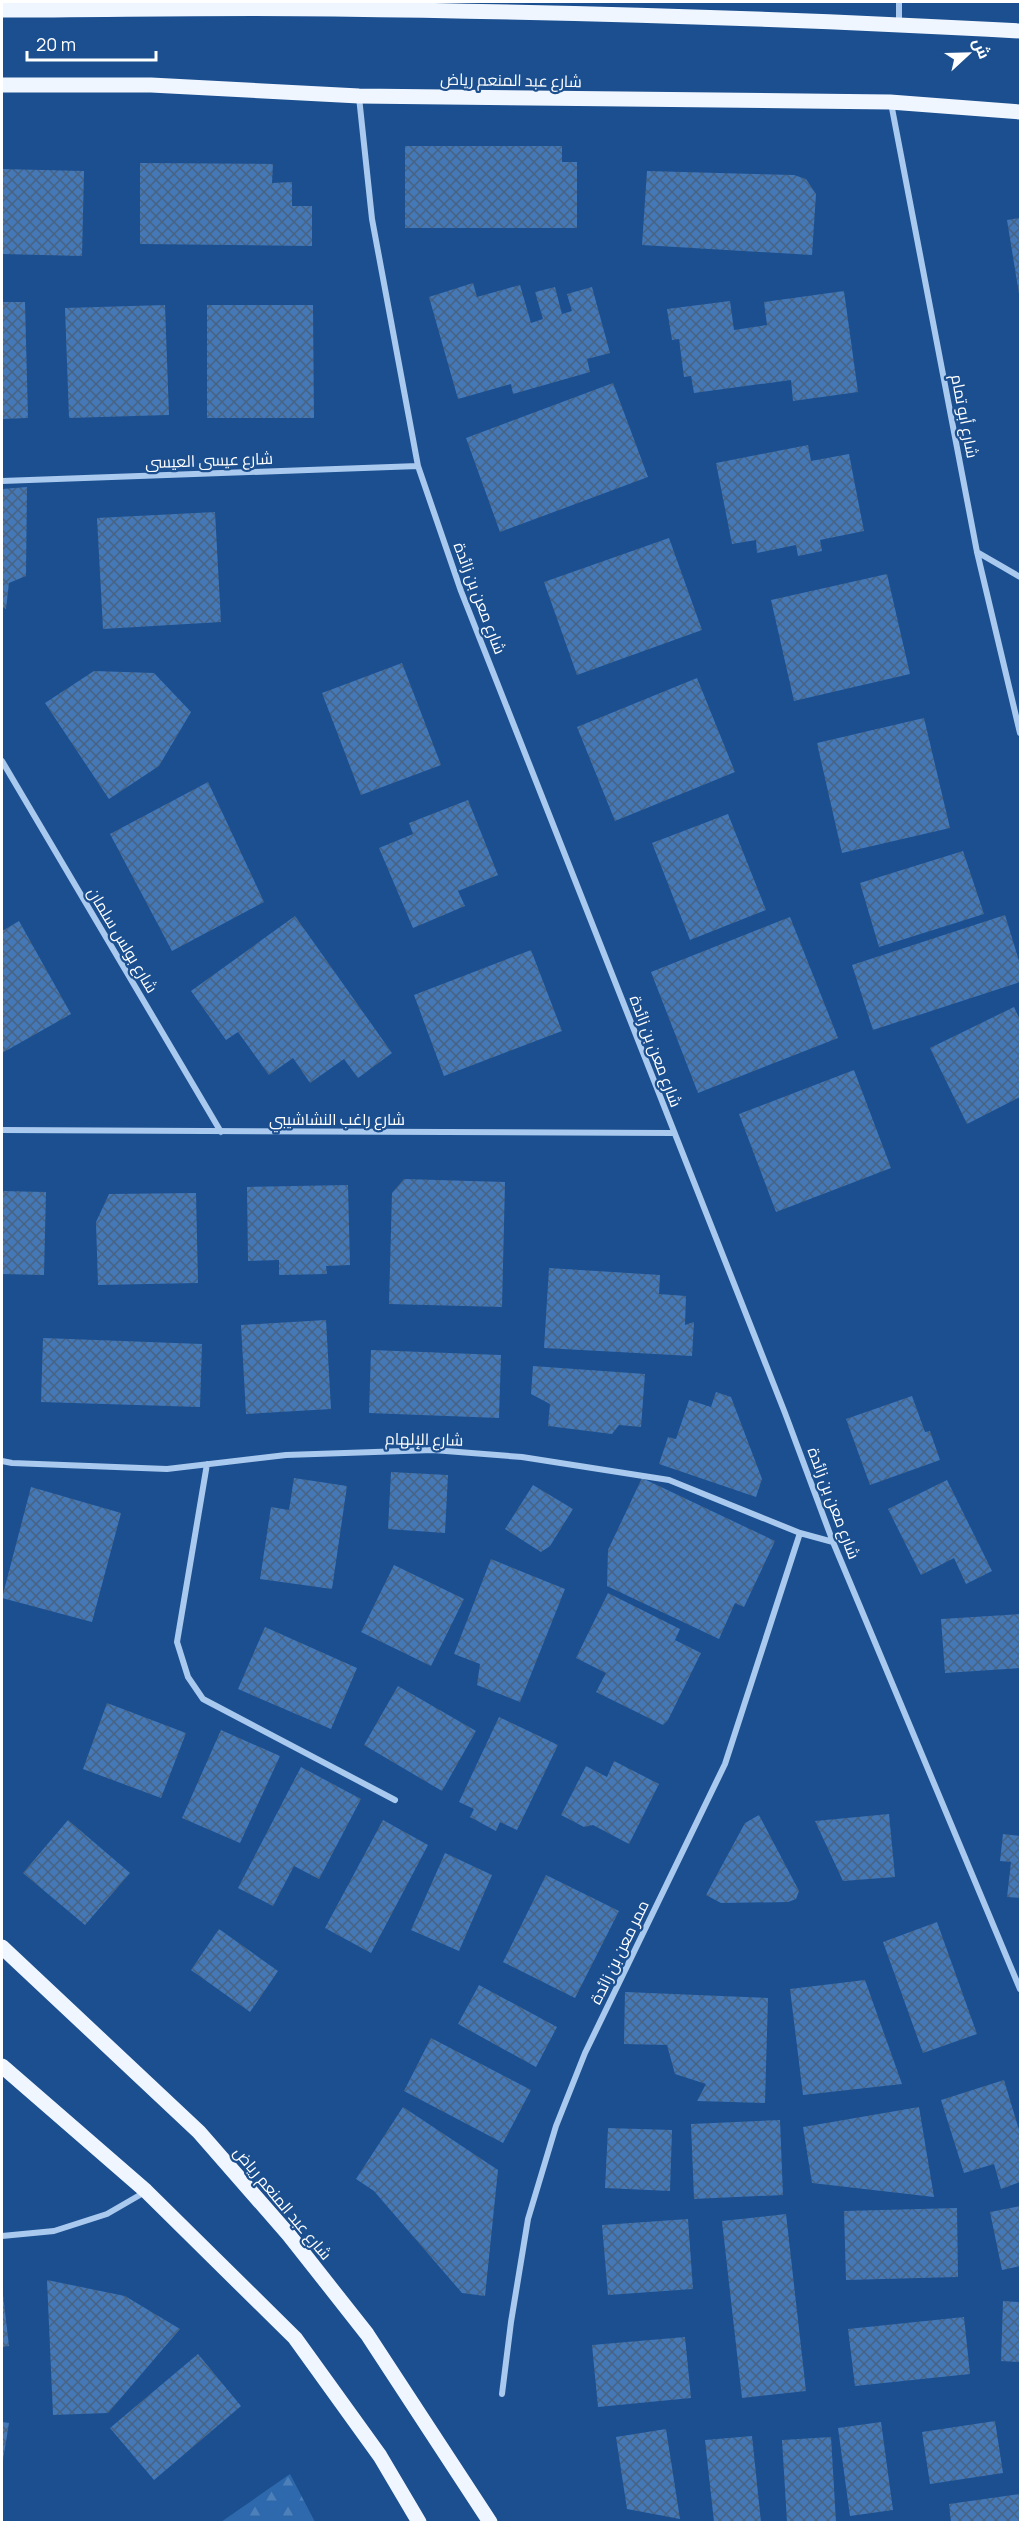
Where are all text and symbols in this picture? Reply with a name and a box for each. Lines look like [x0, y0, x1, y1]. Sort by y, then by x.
scale bar [27, 24, 156, 62]
north arrow [938, 24, 998, 84]
text: 20 m [36, 32, 76, 56]
text: ش [968, 35, 996, 62]
street label: شارع عبد المنعم رياض [440, 68, 582, 93]
street label: شارع أبو تمام [945, 372, 984, 460]
street label: شارع عيسى العيسى [145, 447, 273, 474]
street label: شارع معن بن زائدة [448, 539, 511, 658]
street label: شارع بولس سلمان [82, 883, 163, 997]
street label: شارع معن بن زائدة [624, 992, 687, 1111]
street label: شارع راغب النشاشيبي [269, 1108, 405, 1133]
street label: شارع الإلهام [385, 1427, 463, 1452]
street label: شارع معن بن زائدة [802, 1444, 865, 1563]
street label: ممر معن بن زائدة [584, 1896, 654, 2008]
street label: شارع عبد المنعم رياض [228, 2142, 337, 2265]

